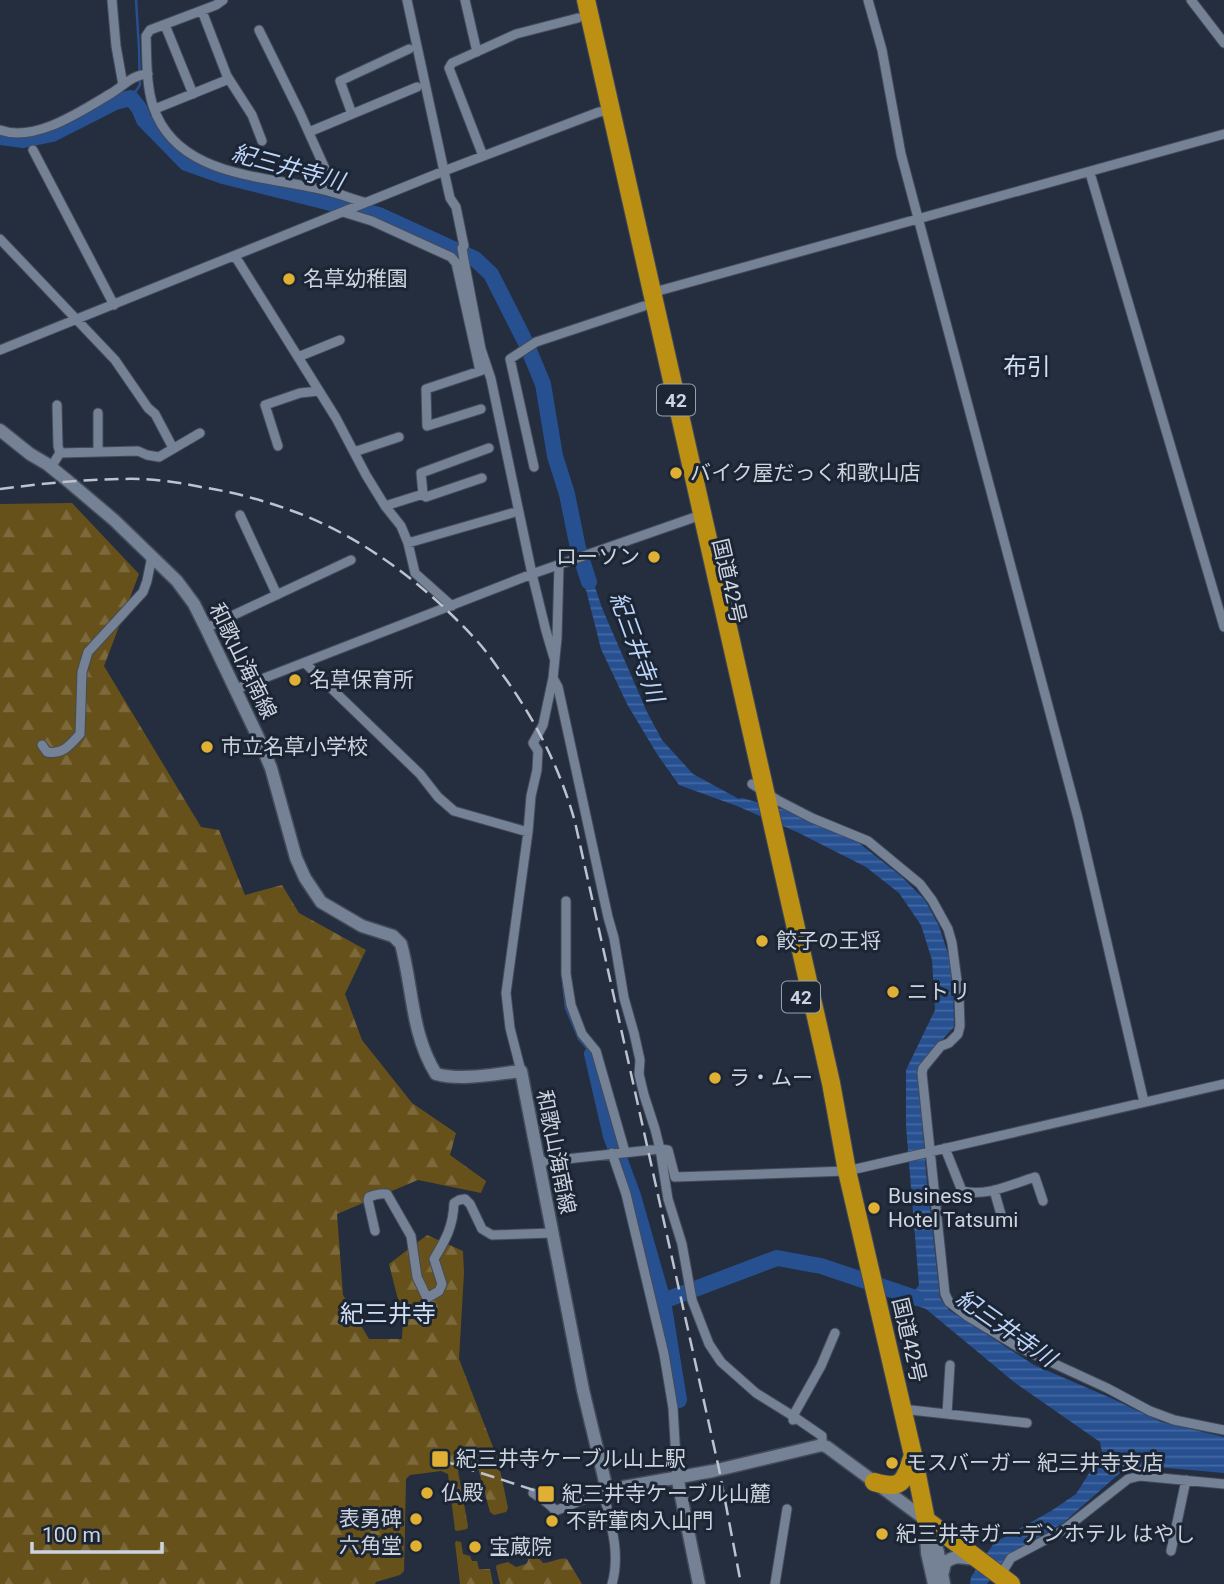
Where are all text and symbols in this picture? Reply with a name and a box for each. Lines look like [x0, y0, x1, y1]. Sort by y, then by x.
water label: 紀三井寺川 [229, 140, 350, 196]
place label: 名草幼稚園 [303, 267, 408, 291]
marker: 名草幼稚園 [281, 271, 297, 287]
district label: 布引 [1003, 353, 1051, 381]
road number: 42 [657, 384, 695, 416]
place label: バイク屋だっく和歌山店 [690, 461, 921, 485]
marker: バイク屋だっく和歌山店 [668, 465, 684, 481]
street label: 国道42号 [708, 536, 750, 626]
place label: ローソン [556, 545, 640, 569]
marker: ローソン [646, 549, 662, 565]
water label: 紀三井寺川 [604, 589, 670, 709]
street label: 和歌山海南線 [205, 599, 281, 723]
place label: 名草保育所 [309, 668, 414, 692]
marker: 名草保育所 [287, 672, 303, 688]
place label: 市立名草小学校 [221, 735, 368, 759]
marker: 市立名草小学校 [199, 739, 215, 755]
place label: 餃子の王将 [776, 929, 881, 953]
marker: 餃子の王将 [754, 933, 770, 949]
place label: ニトリ [907, 980, 970, 1004]
road number: 42 [782, 981, 820, 1012]
marker: ニトリ [885, 984, 901, 1000]
place label: ラ・ムー [729, 1066, 813, 1090]
marker: ラ・ムー [707, 1070, 723, 1086]
street label: 和歌山海南線 [532, 1088, 580, 1216]
place label: Business Hotel Tatsumi [888, 1184, 1018, 1232]
marker: Business Hotel Tatsumi [866, 1200, 882, 1216]
water label: 紀三井寺川 [951, 1284, 1063, 1374]
street label: 国道42号 [888, 1295, 930, 1385]
district label: 紀三井寺 [340, 1300, 436, 1328]
place label: 紀三井寺ケーブル山上駅 [456, 1447, 686, 1471]
marker: 紀三井寺ケーブル山上駅 [430, 1449, 450, 1469]
place label: モスバーガー 紀三井寺支店 [906, 1451, 1163, 1475]
marker: モスバーガー 紀三井寺支店 [884, 1455, 900, 1471]
place label: 仏殿 [441, 1481, 483, 1505]
place label: 紀三井寺ケーブル山麓 [562, 1482, 771, 1506]
marker: 紀三井寺ケーブル山麓 [536, 1484, 556, 1504]
marker: 仏殿 [419, 1485, 435, 1501]
place label: 表勇碑 [339, 1507, 402, 1531]
place label: 不許葷肉入山門 [566, 1509, 713, 1533]
scale bar [32, 1510, 161, 1554]
marker: 表勇碑 [408, 1511, 424, 1527]
marker: 不許葷肉入山門 [544, 1513, 560, 1529]
place label: 紀三井寺ガーデンホテル はやし [896, 1522, 1195, 1546]
text: 100 m [42, 1523, 101, 1547]
marker: 紀三井寺ガーデンホテル はやし [874, 1526, 890, 1542]
place label: 六角堂 [339, 1534, 402, 1558]
place label: 宝蔵院 [489, 1535, 552, 1559]
marker: 六角堂 [408, 1538, 424, 1554]
marker: 宝蔵院 [467, 1539, 483, 1555]

